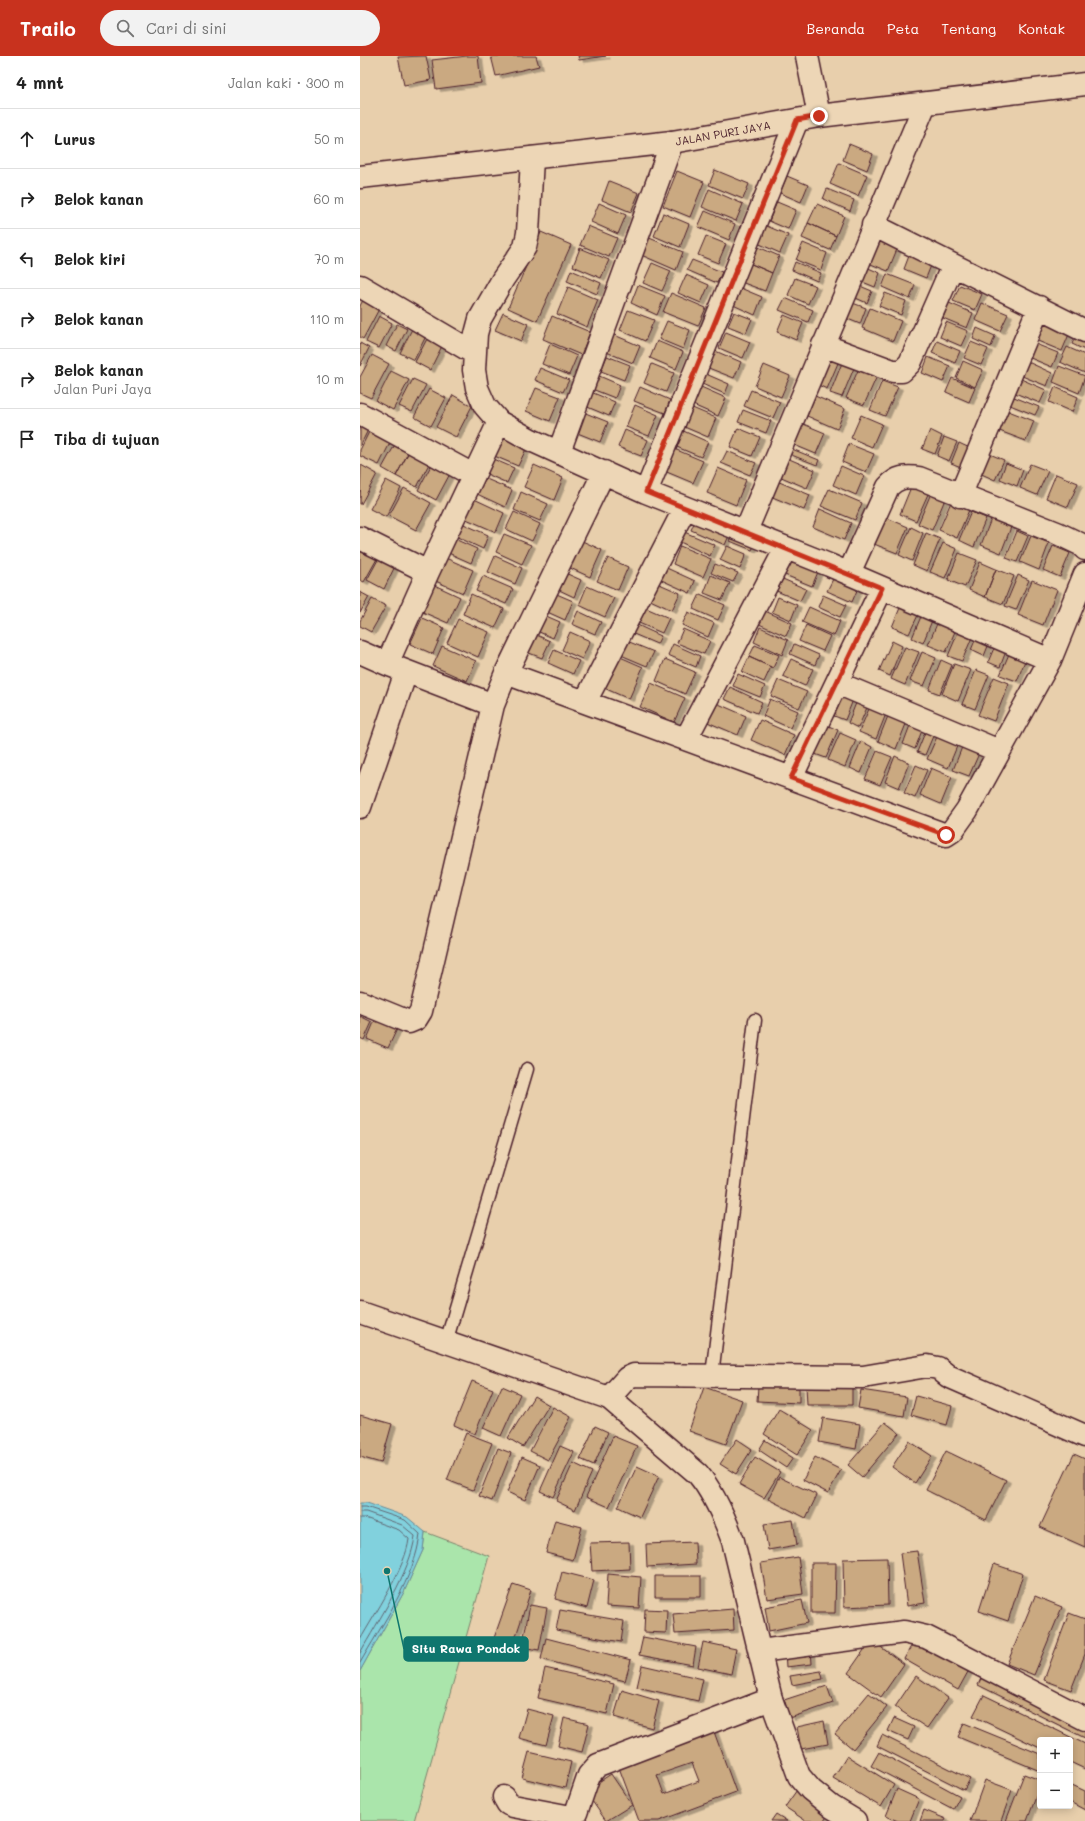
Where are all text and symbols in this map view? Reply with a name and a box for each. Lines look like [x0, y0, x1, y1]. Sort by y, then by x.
search box [100, 10, 380, 46]
text: Trailo [20, 16, 76, 41]
icon: search [114, 17, 136, 39]
text: Cari di sini [146, 18, 227, 38]
text: Beranda [807, 19, 865, 38]
text: Peta [887, 19, 919, 38]
text: Tentang [941, 19, 996, 38]
text: Kontak [1018, 19, 1065, 38]
text: 4 mnt [16, 71, 64, 93]
text: Jalan kaki · 300 m [228, 74, 344, 91]
route end [810, 107, 828, 125]
street label: JALAN PURI JAYA [674, 117, 772, 149]
icon: ahead [16, 128, 38, 150]
text: Lurus [54, 129, 95, 149]
text: 50 m [314, 130, 344, 147]
icon: right [16, 188, 38, 210]
text: Belok kanan [54, 189, 143, 209]
text: 60 m [314, 190, 344, 207]
icon: left [16, 248, 38, 270]
text: Belok kiri [54, 249, 126, 269]
text: 70 m [314, 250, 344, 267]
icon: right [16, 308, 38, 330]
text: Belok kanan [54, 309, 143, 329]
text: 110 m [310, 310, 344, 327]
text: Belok kanan [54, 360, 143, 380]
icon: right [16, 368, 38, 390]
text: 10 m [316, 370, 344, 387]
text: Jalan Puri Jaya [54, 380, 152, 397]
icon: arrive [16, 428, 38, 450]
text: Tiba di tujuan [54, 429, 159, 449]
route start [937, 826, 955, 844]
callout: Situ Rawa Pondok [404, 1637, 528, 1661]
text: Situ Rawa Pondok [412, 1640, 520, 1656]
map controls [1037, 1737, 1073, 1809]
button: + [1037, 1737, 1073, 1773]
button: − [1037, 1773, 1073, 1809]

